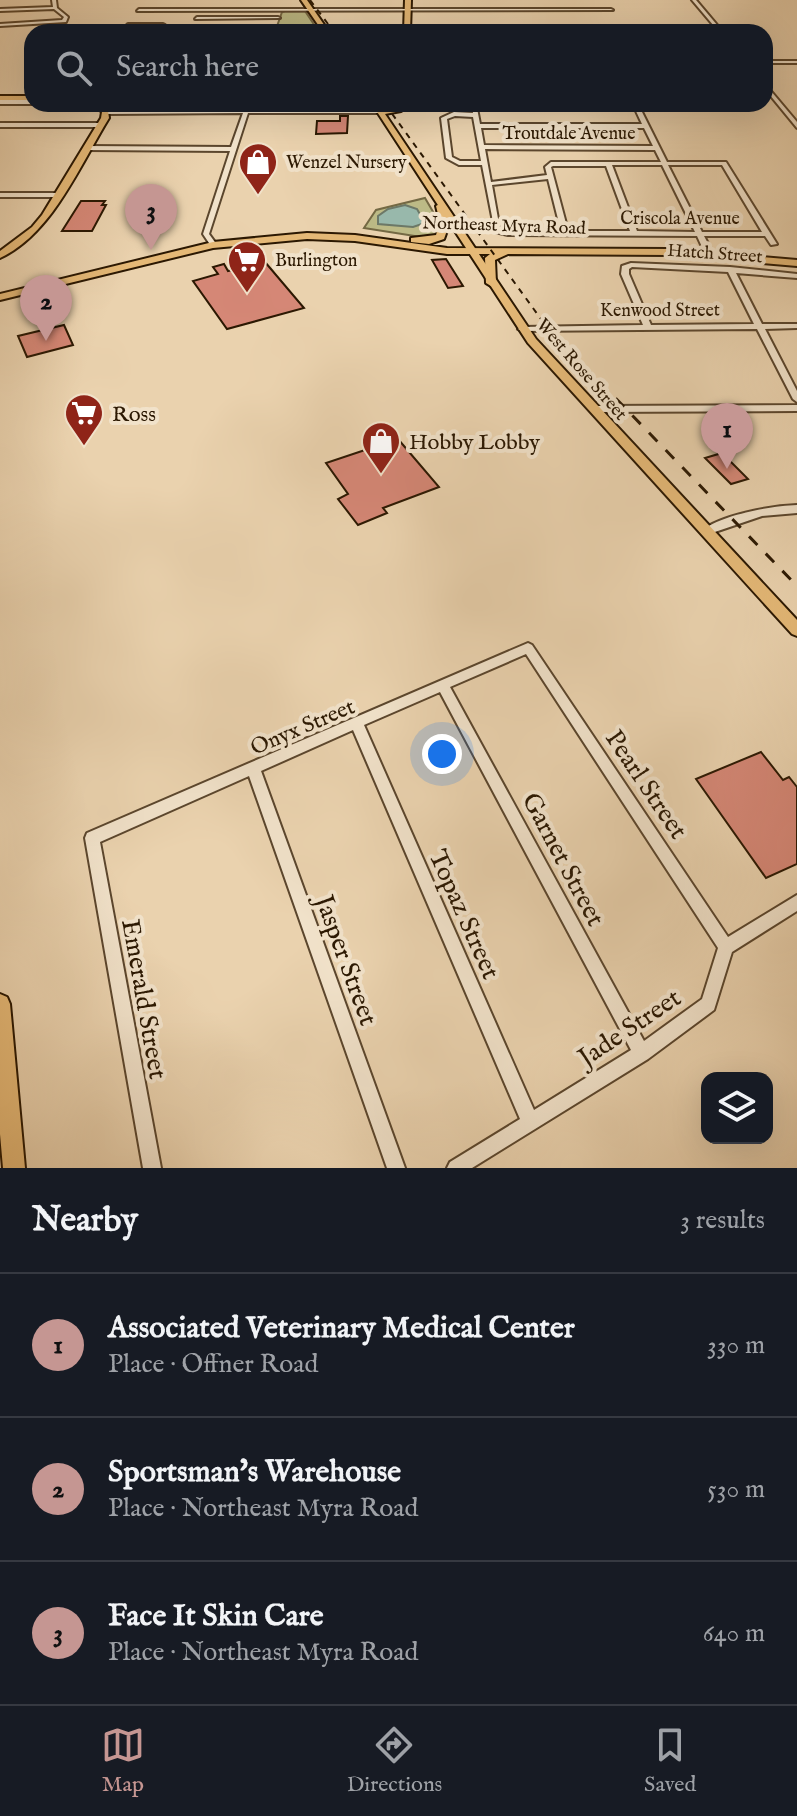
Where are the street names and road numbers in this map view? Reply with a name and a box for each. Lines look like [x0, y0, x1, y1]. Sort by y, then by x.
street label: Troutdale Avenue [503, 123, 635, 146]
street label: Criscola Avenue [620, 208, 740, 231]
street label: Northeast Myra Road [422, 212, 587, 241]
street label: Hatch Street [667, 240, 763, 269]
street label: Kenwood Street [600, 300, 720, 323]
street label: West Rose Street [530, 314, 631, 426]
street label: Onyx Street [246, 693, 360, 762]
street label: Pearl Street [597, 724, 694, 846]
street label: Garnet Street [514, 787, 612, 932]
street label: Topaz Street [420, 845, 507, 985]
street label: Jasper Street [306, 888, 384, 1030]
street label: Emerald Street [113, 917, 174, 1082]
street label: Jade Street [570, 982, 688, 1076]

